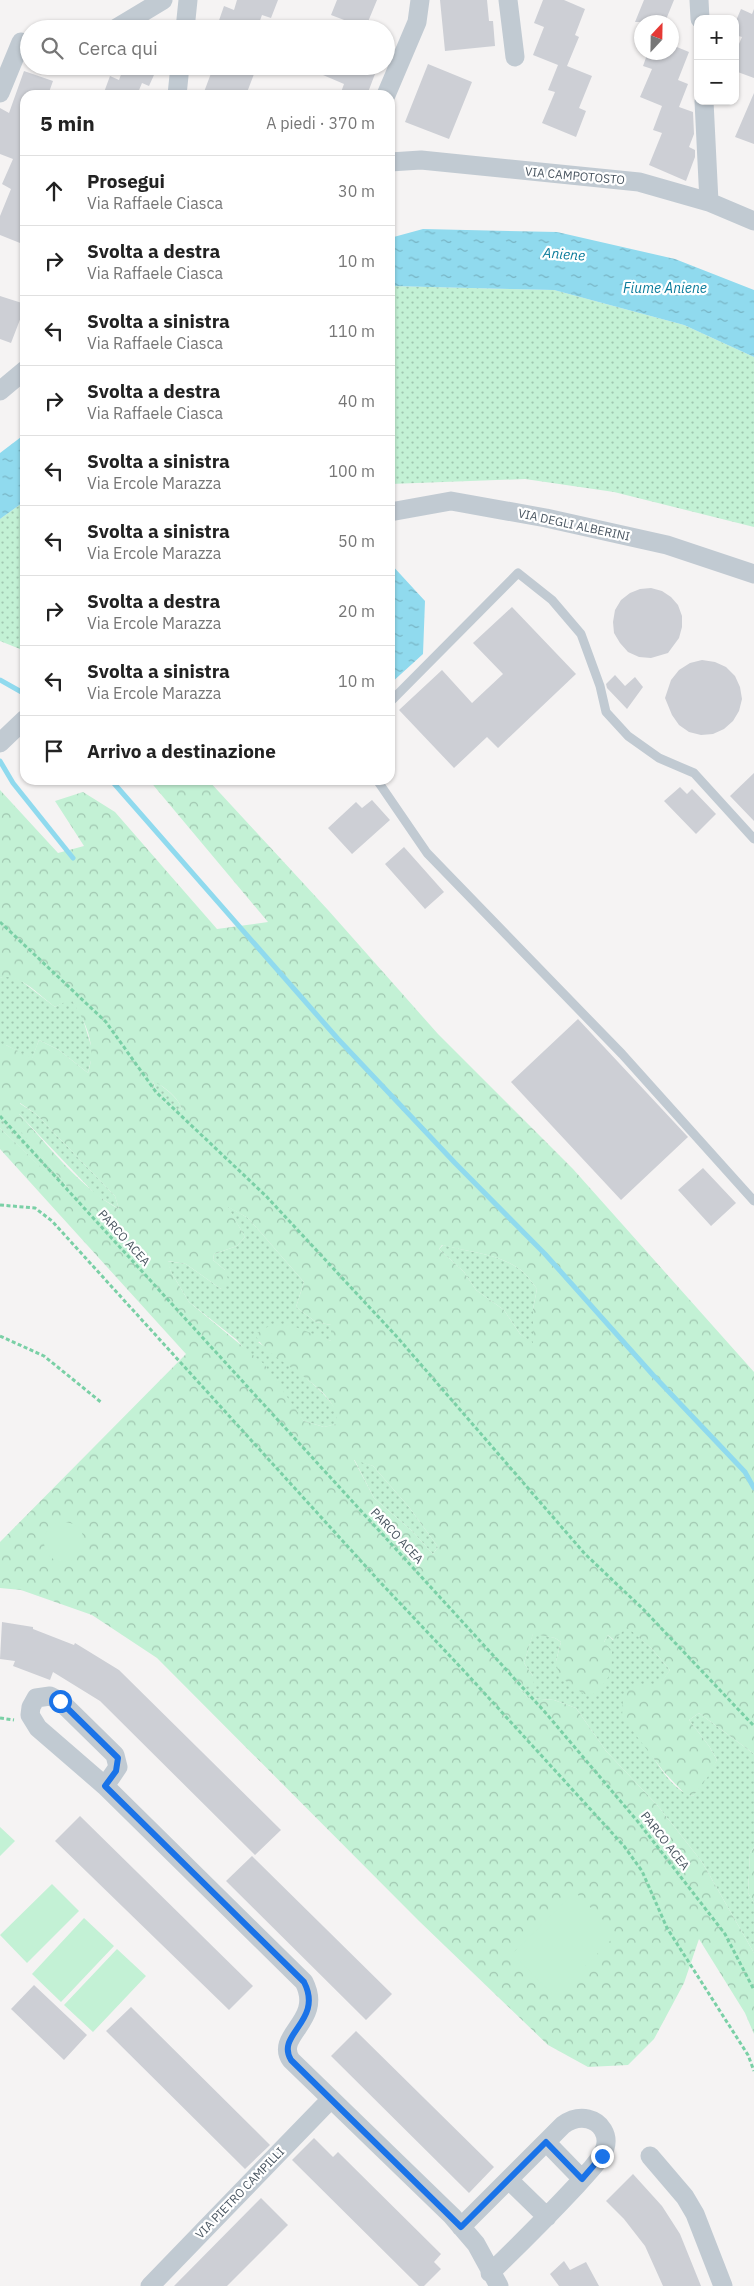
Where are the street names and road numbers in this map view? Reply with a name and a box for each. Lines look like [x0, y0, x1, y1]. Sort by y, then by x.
street label: VIA CAMPOTOSTO [525, 164, 626, 187]
street label: VIA DEGLI ALBERINI [517, 505, 632, 544]
street label: PARCO ACEA [95, 1207, 154, 1269]
street label: PARCO ACEA [368, 1505, 427, 1567]
street label: PARCO ACEA [638, 1808, 693, 1873]
street label: VIA PIETRO CAMPILLI [192, 2144, 287, 2241]

